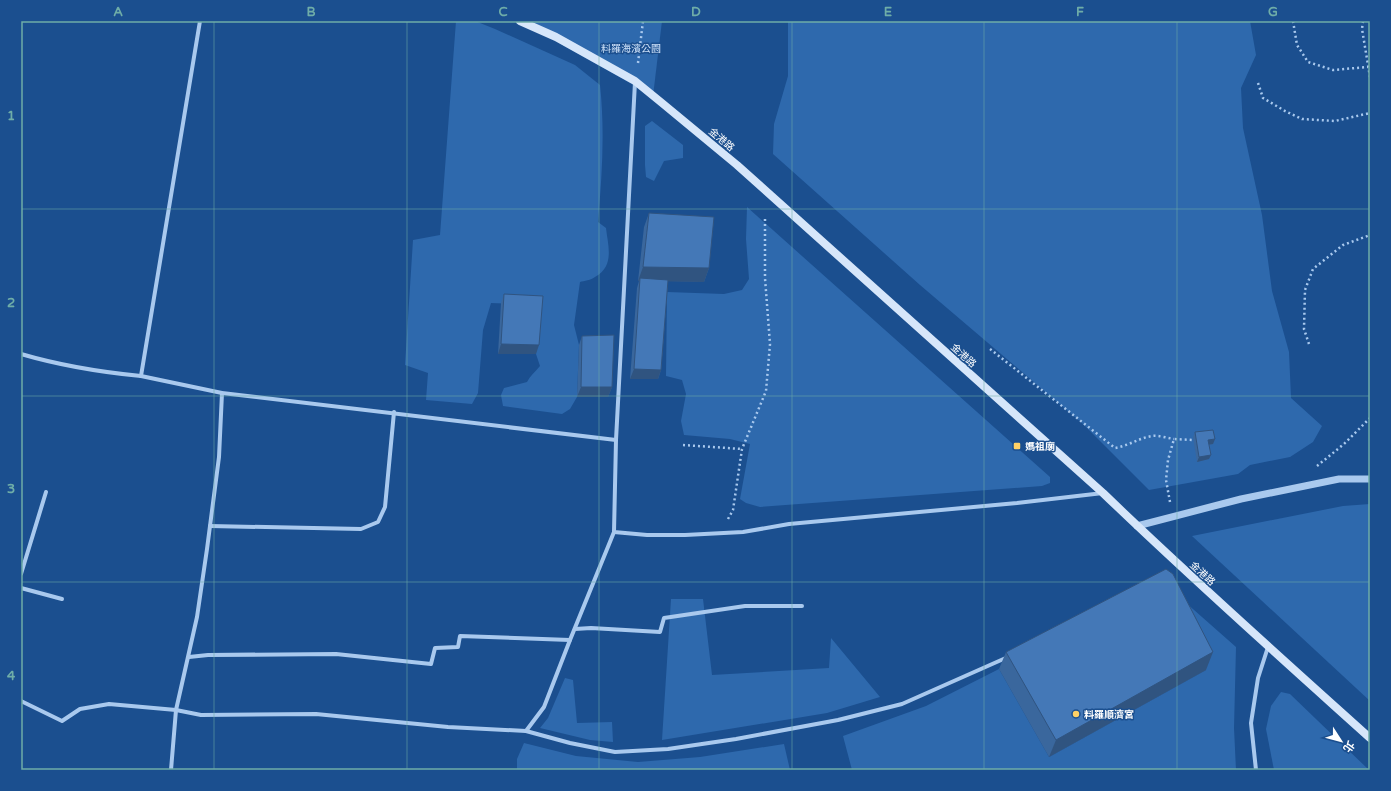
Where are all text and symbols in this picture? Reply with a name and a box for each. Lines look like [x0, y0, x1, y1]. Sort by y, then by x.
text: A [113, 4, 123, 20]
text: B [306, 4, 316, 20]
text: C [498, 4, 508, 20]
text: D [691, 4, 701, 20]
text: E [884, 4, 892, 20]
text: F [1076, 4, 1084, 20]
text: G [1268, 4, 1278, 20]
park label: 料羅海濱公園 [601, 43, 661, 55]
text: 1 [7, 108, 15, 124]
street label: 金港路 [706, 126, 737, 154]
text: 2 [7, 295, 15, 311]
street label: 金港路 [948, 341, 978, 370]
marker: 媽祖廟 [1012, 441, 1022, 451]
place label: 媽祖廟 [1025, 441, 1055, 453]
text: 3 [7, 481, 15, 497]
street label: 金港路 [1187, 559, 1217, 588]
text: 4 [7, 668, 16, 684]
marker: 料羅順濟宮 [1071, 709, 1081, 719]
place label: 料羅順濟宮 [1084, 709, 1134, 721]
north arrow [1321, 721, 1361, 761]
text: 北 [1340, 738, 1357, 755]

